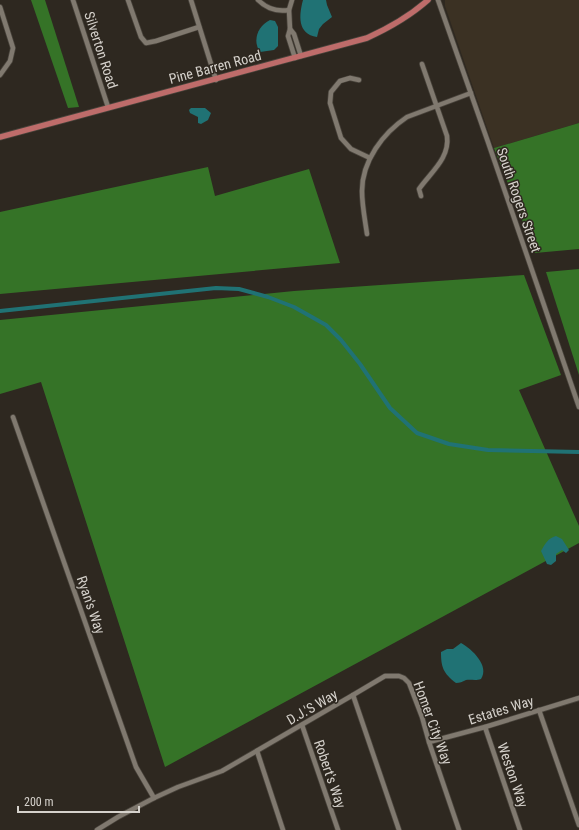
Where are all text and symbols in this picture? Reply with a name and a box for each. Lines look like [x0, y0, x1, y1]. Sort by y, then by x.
street label: Silverton Road [81, 10, 121, 90]
street label: Pine Barren Road [167, 47, 263, 87]
street label: South Rogers Street [494, 146, 544, 254]
street label: Ryan's Way [74, 574, 108, 636]
street label: Homer City Way [411, 679, 456, 767]
street label: D.J.'S Way [284, 686, 340, 728]
street label: Estates Way [466, 692, 536, 727]
street label: Robert's Way [311, 738, 349, 810]
street label: Weston Way [494, 741, 532, 810]
scale bar [18, 788, 139, 814]
text: 200 m [24, 795, 54, 809]

